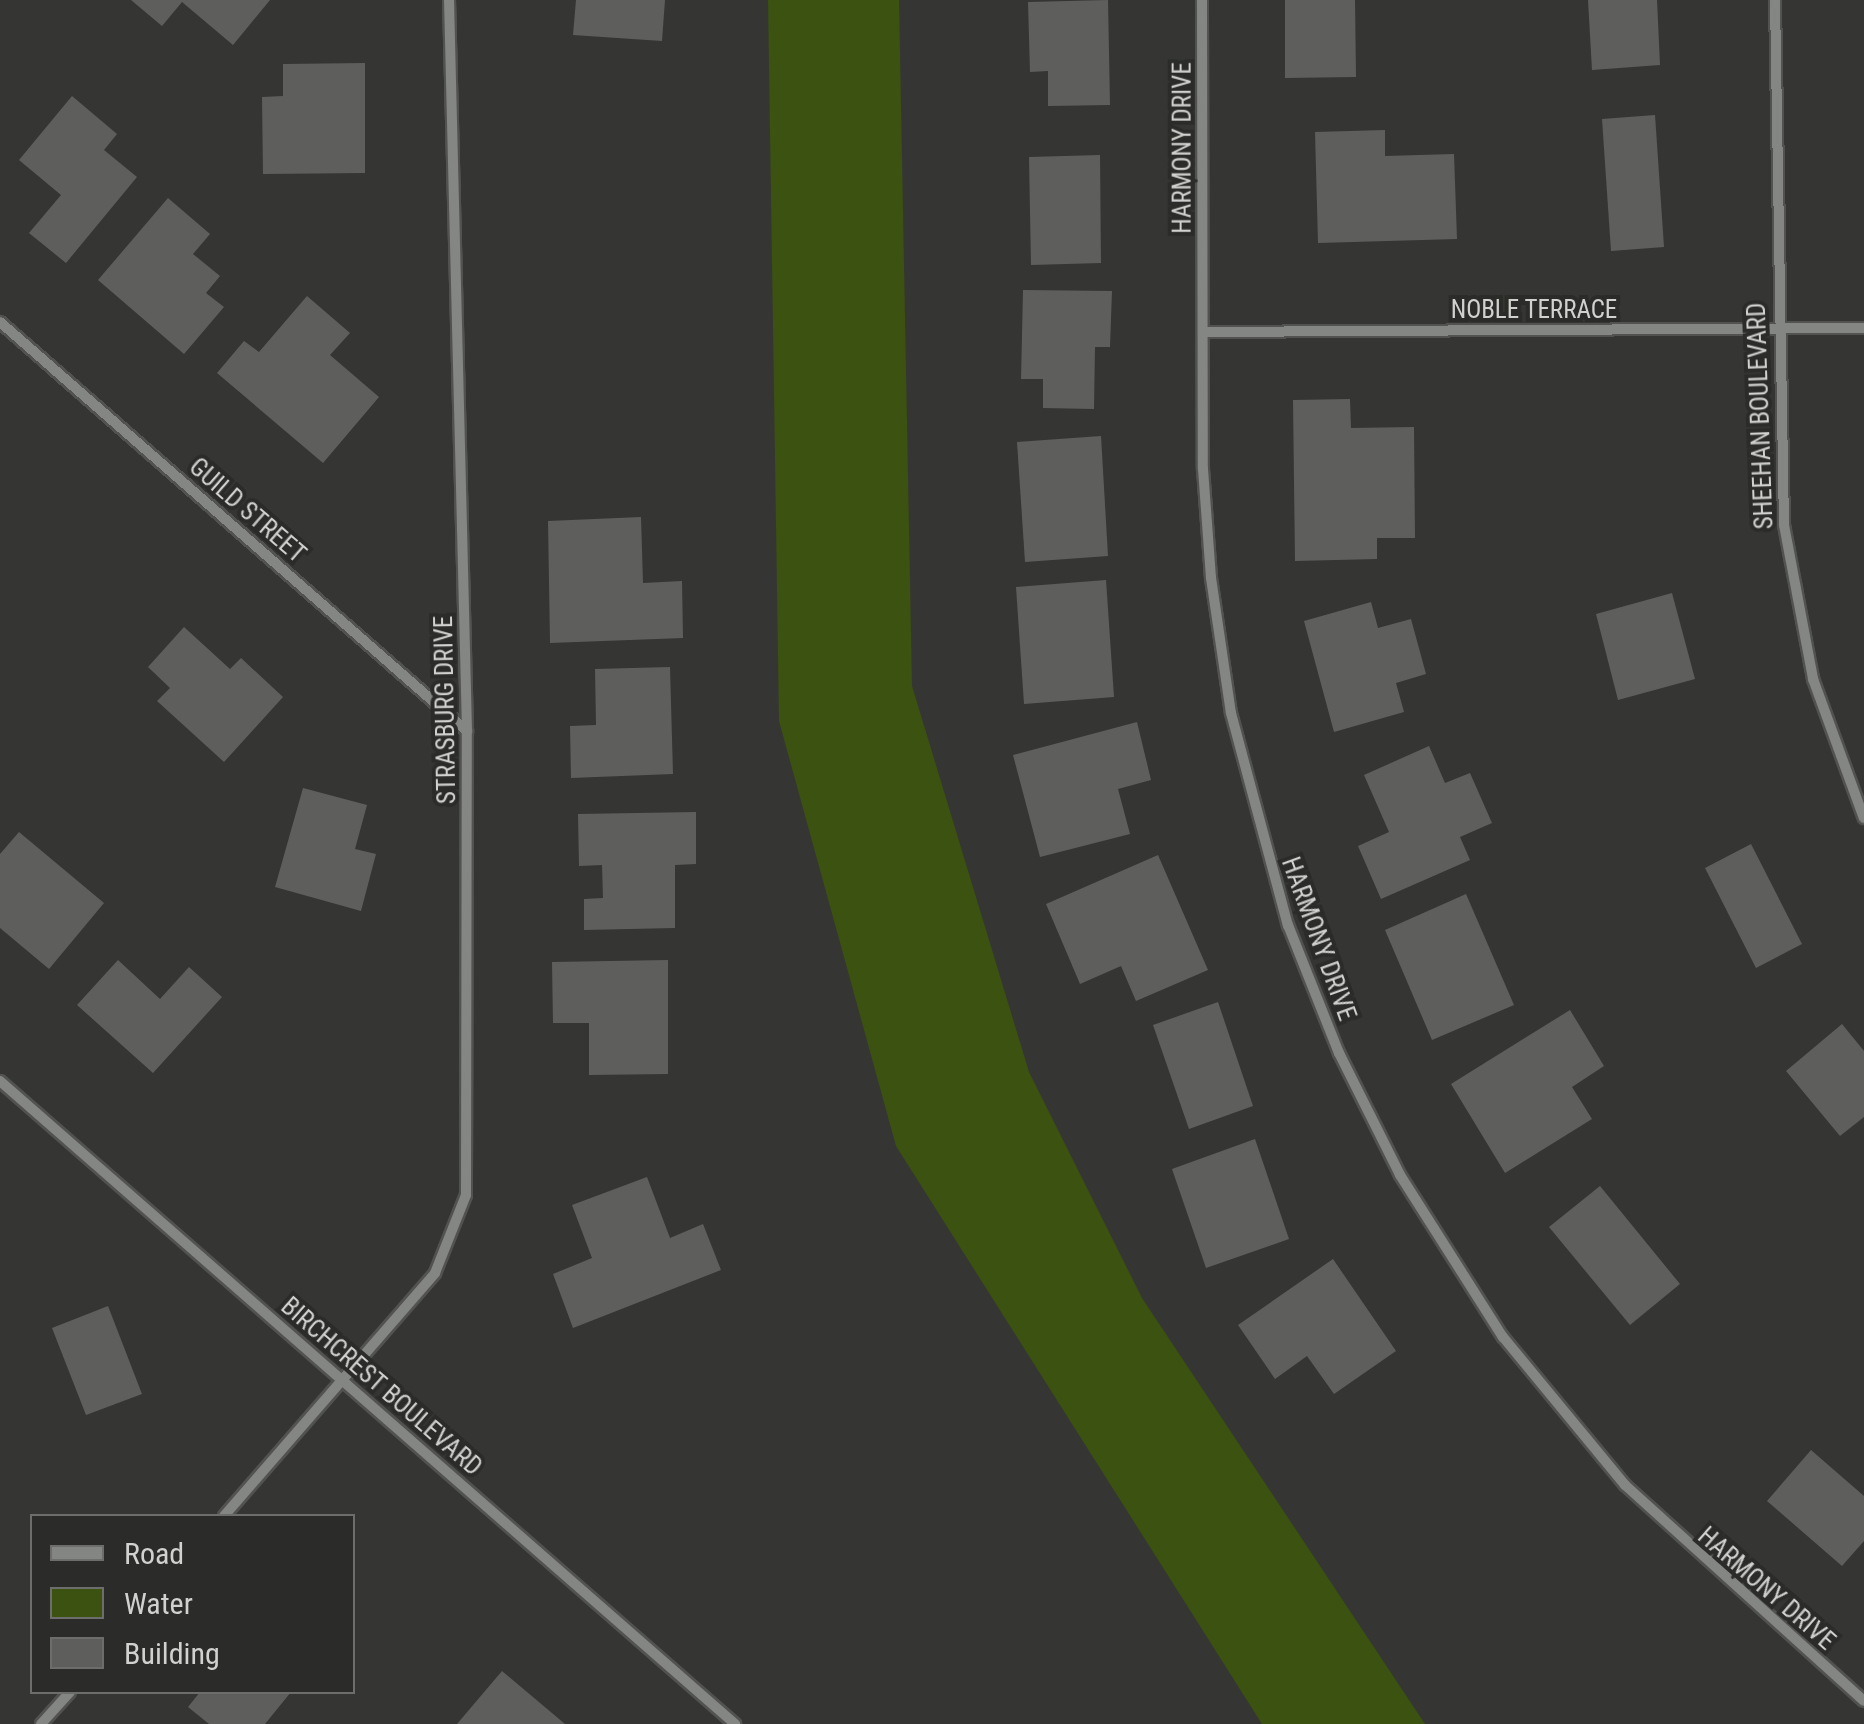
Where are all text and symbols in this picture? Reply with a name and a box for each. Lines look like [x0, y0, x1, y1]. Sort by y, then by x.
street label: HARMONY DRIVE [1168, 62, 1198, 234]
street label: NOBLE TERRACE [1450, 295, 1618, 325]
street label: SHEEHAN BOULEVARD [1742, 302, 1780, 530]
street label: GUILD STREET [183, 452, 311, 570]
street label: STRASBURG DRIVE [429, 616, 463, 804]
street label: HARMONY DRIVE [1275, 853, 1361, 1025]
street label: BIRCHCREST BOULEVARD [274, 1292, 488, 1482]
legend [30, 1514, 355, 1694]
street label: HARMONY DRIVE [1691, 1521, 1841, 1657]
text: Road [124, 1536, 184, 1571]
text: Water [124, 1586, 193, 1621]
text: Building [124, 1636, 220, 1671]

